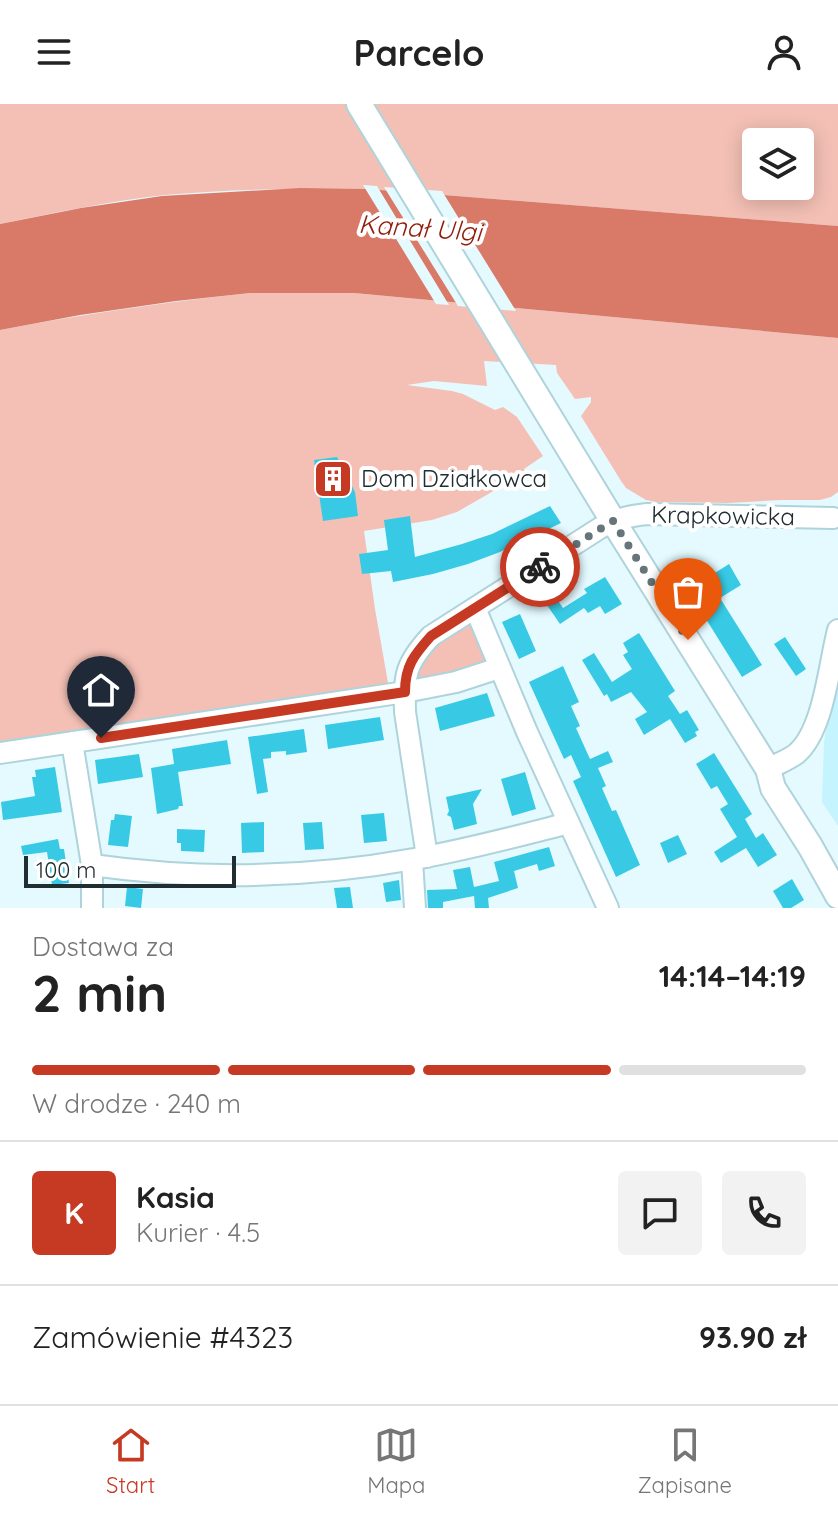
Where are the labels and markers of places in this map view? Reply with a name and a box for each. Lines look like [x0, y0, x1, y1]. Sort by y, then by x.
building icon: Dom Działkowca [312, 458, 354, 500]
place label: Dom Działkowca [361, 463, 547, 493]
pin [654, 558, 722, 640]
pin [67, 656, 135, 738]

